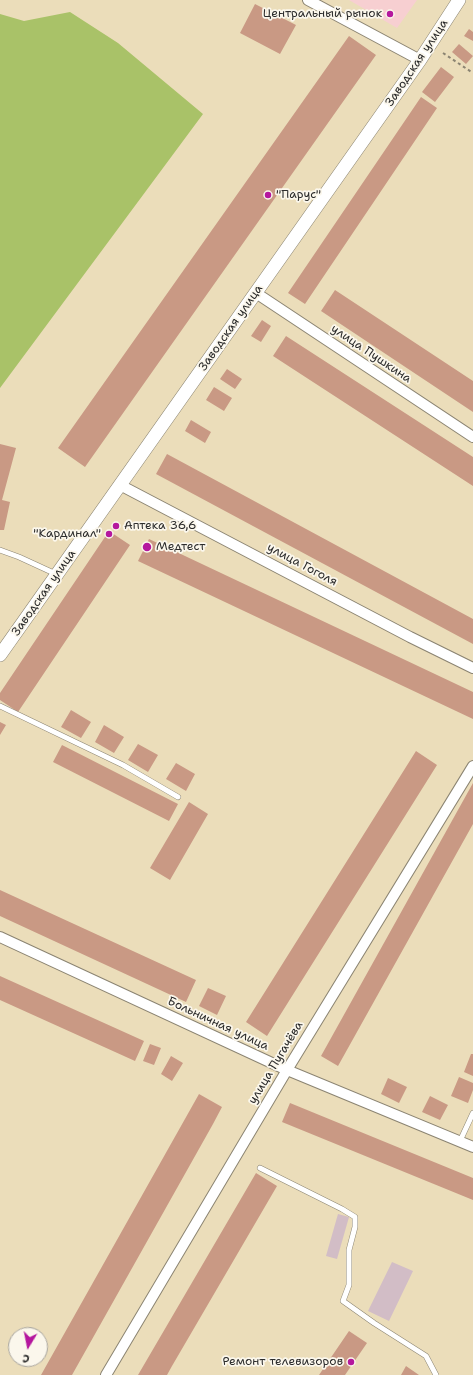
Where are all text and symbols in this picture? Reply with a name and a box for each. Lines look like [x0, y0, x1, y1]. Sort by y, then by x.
place label: Центральный рынок [263, 7, 382, 21]
marker: Центральный рынок [385, 9, 395, 19]
street label: Заводская улица [383, 17, 451, 109]
place label: "Парус" [276, 188, 321, 202]
marker: "Парус" [263, 190, 273, 200]
street label: Заводская улица [196, 282, 266, 374]
street label: улица Пушкина [328, 322, 414, 386]
place label: Аптека 36,6 [124, 519, 196, 533]
marker: Аптека 36,6 [111, 521, 121, 531]
place label: "Кардинал" [33, 527, 101, 541]
marker: "Кардинал" [104, 529, 114, 539]
place label: Медтест [156, 540, 205, 554]
street label: улица Гоголя [264, 540, 340, 590]
marker: Медтест [141, 541, 153, 553]
street label: Заводская улица [9, 547, 79, 639]
street label: Больничная улица [165, 994, 271, 1054]
street label: улица Пугачёва [246, 1019, 306, 1107]
north arrow [8, 1327, 48, 1367]
text: С [21, 1350, 31, 1366]
place label: Ремонт телевизоров [222, 1355, 343, 1369]
marker: Ремонт телевизоров [346, 1357, 356, 1367]

